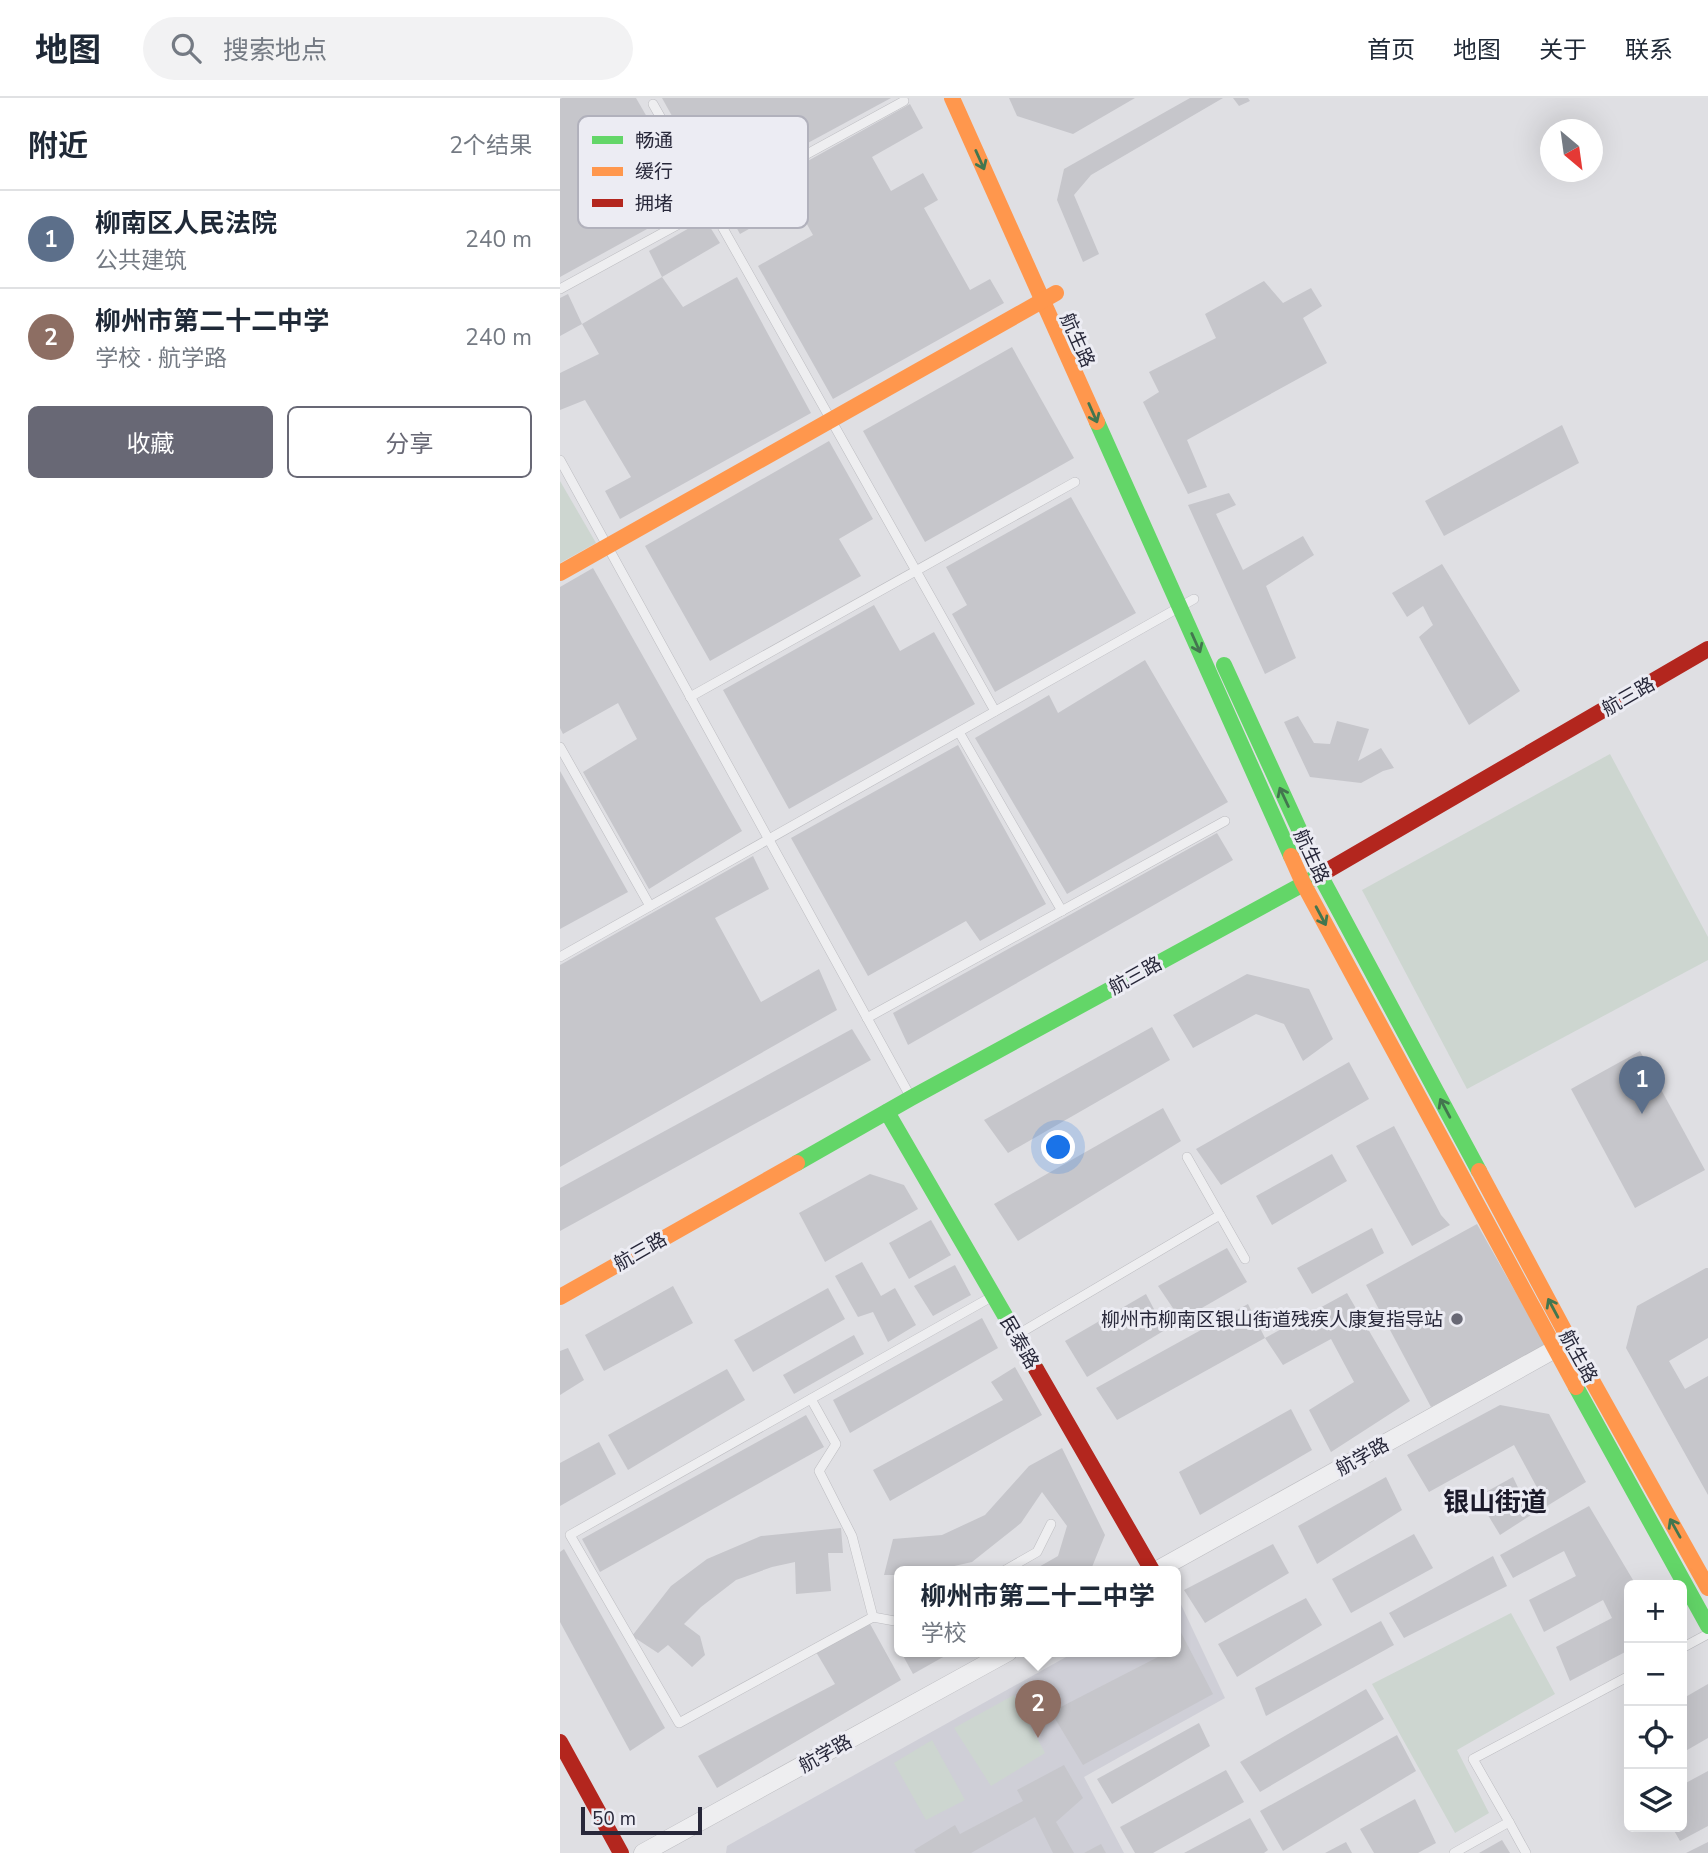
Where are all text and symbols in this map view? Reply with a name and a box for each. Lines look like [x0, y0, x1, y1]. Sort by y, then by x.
search box [143, 17, 633, 80]
text: 地图 [35, 28, 101, 73]
icon: search [167, 29, 205, 67]
text: 搜索地点 [223, 33, 327, 68]
text: 首页 [1367, 34, 1415, 66]
text: 地图 [1453, 34, 1501, 66]
text: 关于 [1539, 34, 1587, 66]
text: 联系 [1625, 34, 1673, 66]
legend [578, 116, 808, 228]
north arrow [1540, 119, 1603, 182]
text: 附近 [28, 126, 88, 167]
text: 畅通 [635, 128, 673, 154]
text: 2个结果 [449, 130, 532, 161]
one-way arrow [974, 149, 987, 170]
text: 缓行 [635, 159, 673, 185]
text: 拥堵 [635, 191, 673, 217]
text: 柳南区人民法院 [95, 206, 277, 241]
text: 1 [44, 224, 58, 255]
text: 240 m [465, 224, 532, 255]
text: 公共建筑 [95, 245, 187, 276]
text: 柳州市第二十二中学 [95, 304, 329, 339]
street label: 航生路 [1054, 309, 1101, 372]
text: 2 [44, 322, 58, 353]
text: 240 m [465, 322, 532, 353]
text: 学校 · 航学路 [95, 343, 227, 374]
one-way arrow [1087, 402, 1100, 423]
button: 收藏 [28, 406, 273, 478]
button: 分享 [287, 406, 532, 478]
one-way arrow [1190, 632, 1203, 653]
street label: 航三路 [1597, 671, 1660, 722]
one-way arrow [1277, 787, 1290, 808]
street label: 航生路 [1287, 825, 1335, 888]
one-way arrow [1314, 906, 1328, 926]
street label: 航三路 [1104, 951, 1167, 1001]
pin: 1 [1619, 1056, 1665, 1114]
one-way arrow [1438, 1098, 1452, 1118]
your location [1041, 1130, 1075, 1164]
street label: 航三路 [609, 1226, 672, 1277]
one-way arrow [1545, 1298, 1559, 1319]
place label: 柳州市柳南区银山街道残疾人康复指导站 [1101, 1307, 1443, 1333]
street label: 民泰路 [994, 1311, 1045, 1374]
marker: 柳州市柳南区银山街道残疾人康复指导站 [1449, 1311, 1465, 1327]
street label: 航生路 [1553, 1325, 1603, 1388]
street label: 航学路 [1331, 1432, 1394, 1482]
district label: 银山街道 [1443, 1485, 1547, 1520]
one-way arrow [1668, 1519, 1682, 1539]
popup [894, 1566, 1181, 1657]
text: 柳州市第二十二中学 [920, 1579, 1155, 1614]
map controls [1624, 1580, 1687, 1832]
button: + [1624, 1580, 1687, 1643]
text: 学校 [920, 1618, 966, 1649]
button: − [1624, 1643, 1687, 1706]
pin: 2 [1015, 1680, 1061, 1738]
button: locate [1624, 1706, 1687, 1769]
street label: 航学路 [794, 1729, 857, 1779]
button: layers [1624, 1769, 1687, 1832]
scale bar [581, 1804, 702, 1836]
text: 50 m [592, 1806, 636, 1832]

